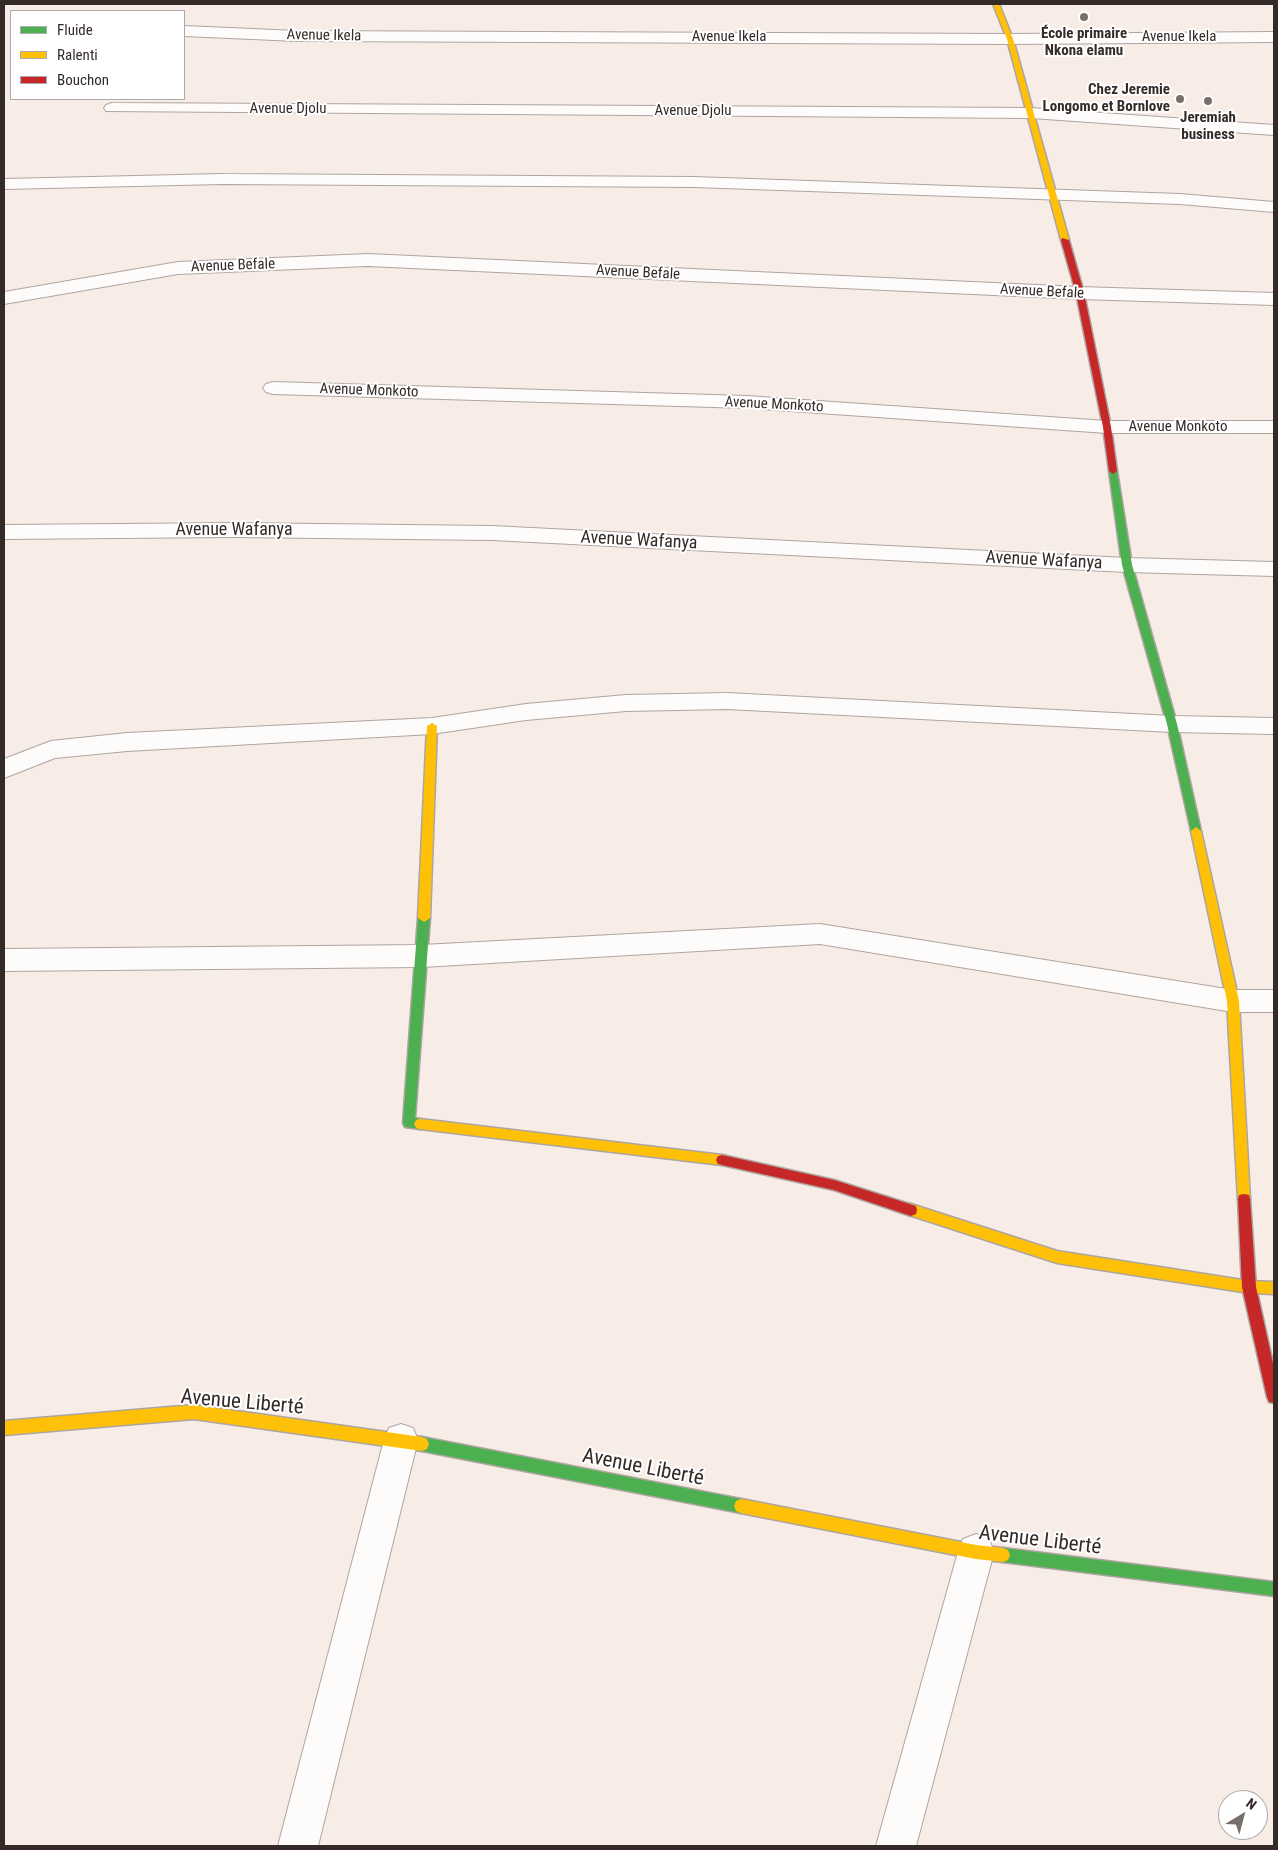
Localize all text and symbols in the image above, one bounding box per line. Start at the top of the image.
legend [10,10,185,100]
marker: École primaire Nkona elamu [1078,11,1090,23]
text: Fluide [57,21,93,39]
place label: École primaire Nkona elamu [1041,25,1127,60]
street label: Avenue Ikela [287,26,361,46]
street label: Avenue Ikela [692,28,766,46]
street label: Avenue Ikela [1142,28,1216,46]
text: Ralenti [57,46,98,64]
text: Bouchon [57,71,109,89]
place label: Chez Jeremie Longomo et Bornlove [1043,81,1170,116]
marker: Chez Jeremie Longomo et Bornlove [1174,93,1186,105]
marker: Jeremiah business [1202,95,1214,107]
street label: Avenue Djolu [250,100,326,118]
street label: Avenue Djolu [655,102,731,120]
place label: Jeremiah business [1180,109,1236,144]
street label: Avenue Befale [191,256,275,276]
street label: Avenue Befale [595,262,681,284]
street label: Avenue Befale [999,281,1085,303]
street label: Avenue Monkoto [319,380,419,402]
street label: Avenue Monkoto [724,393,824,417]
street label: Avenue Monkoto [1129,418,1227,436]
street label: Avenue Wafanya [175,519,293,541]
street label: Avenue Wafanya [580,527,698,555]
street label: Avenue Wafanya [985,547,1103,575]
street label: Avenue Liberté [180,1385,304,1421]
street label: Avenue Liberté [580,1444,706,1492]
street label: Avenue Liberté [977,1521,1103,1561]
north arrow [1218,1790,1268,1840]
text: N [1243,1795,1260,1813]

